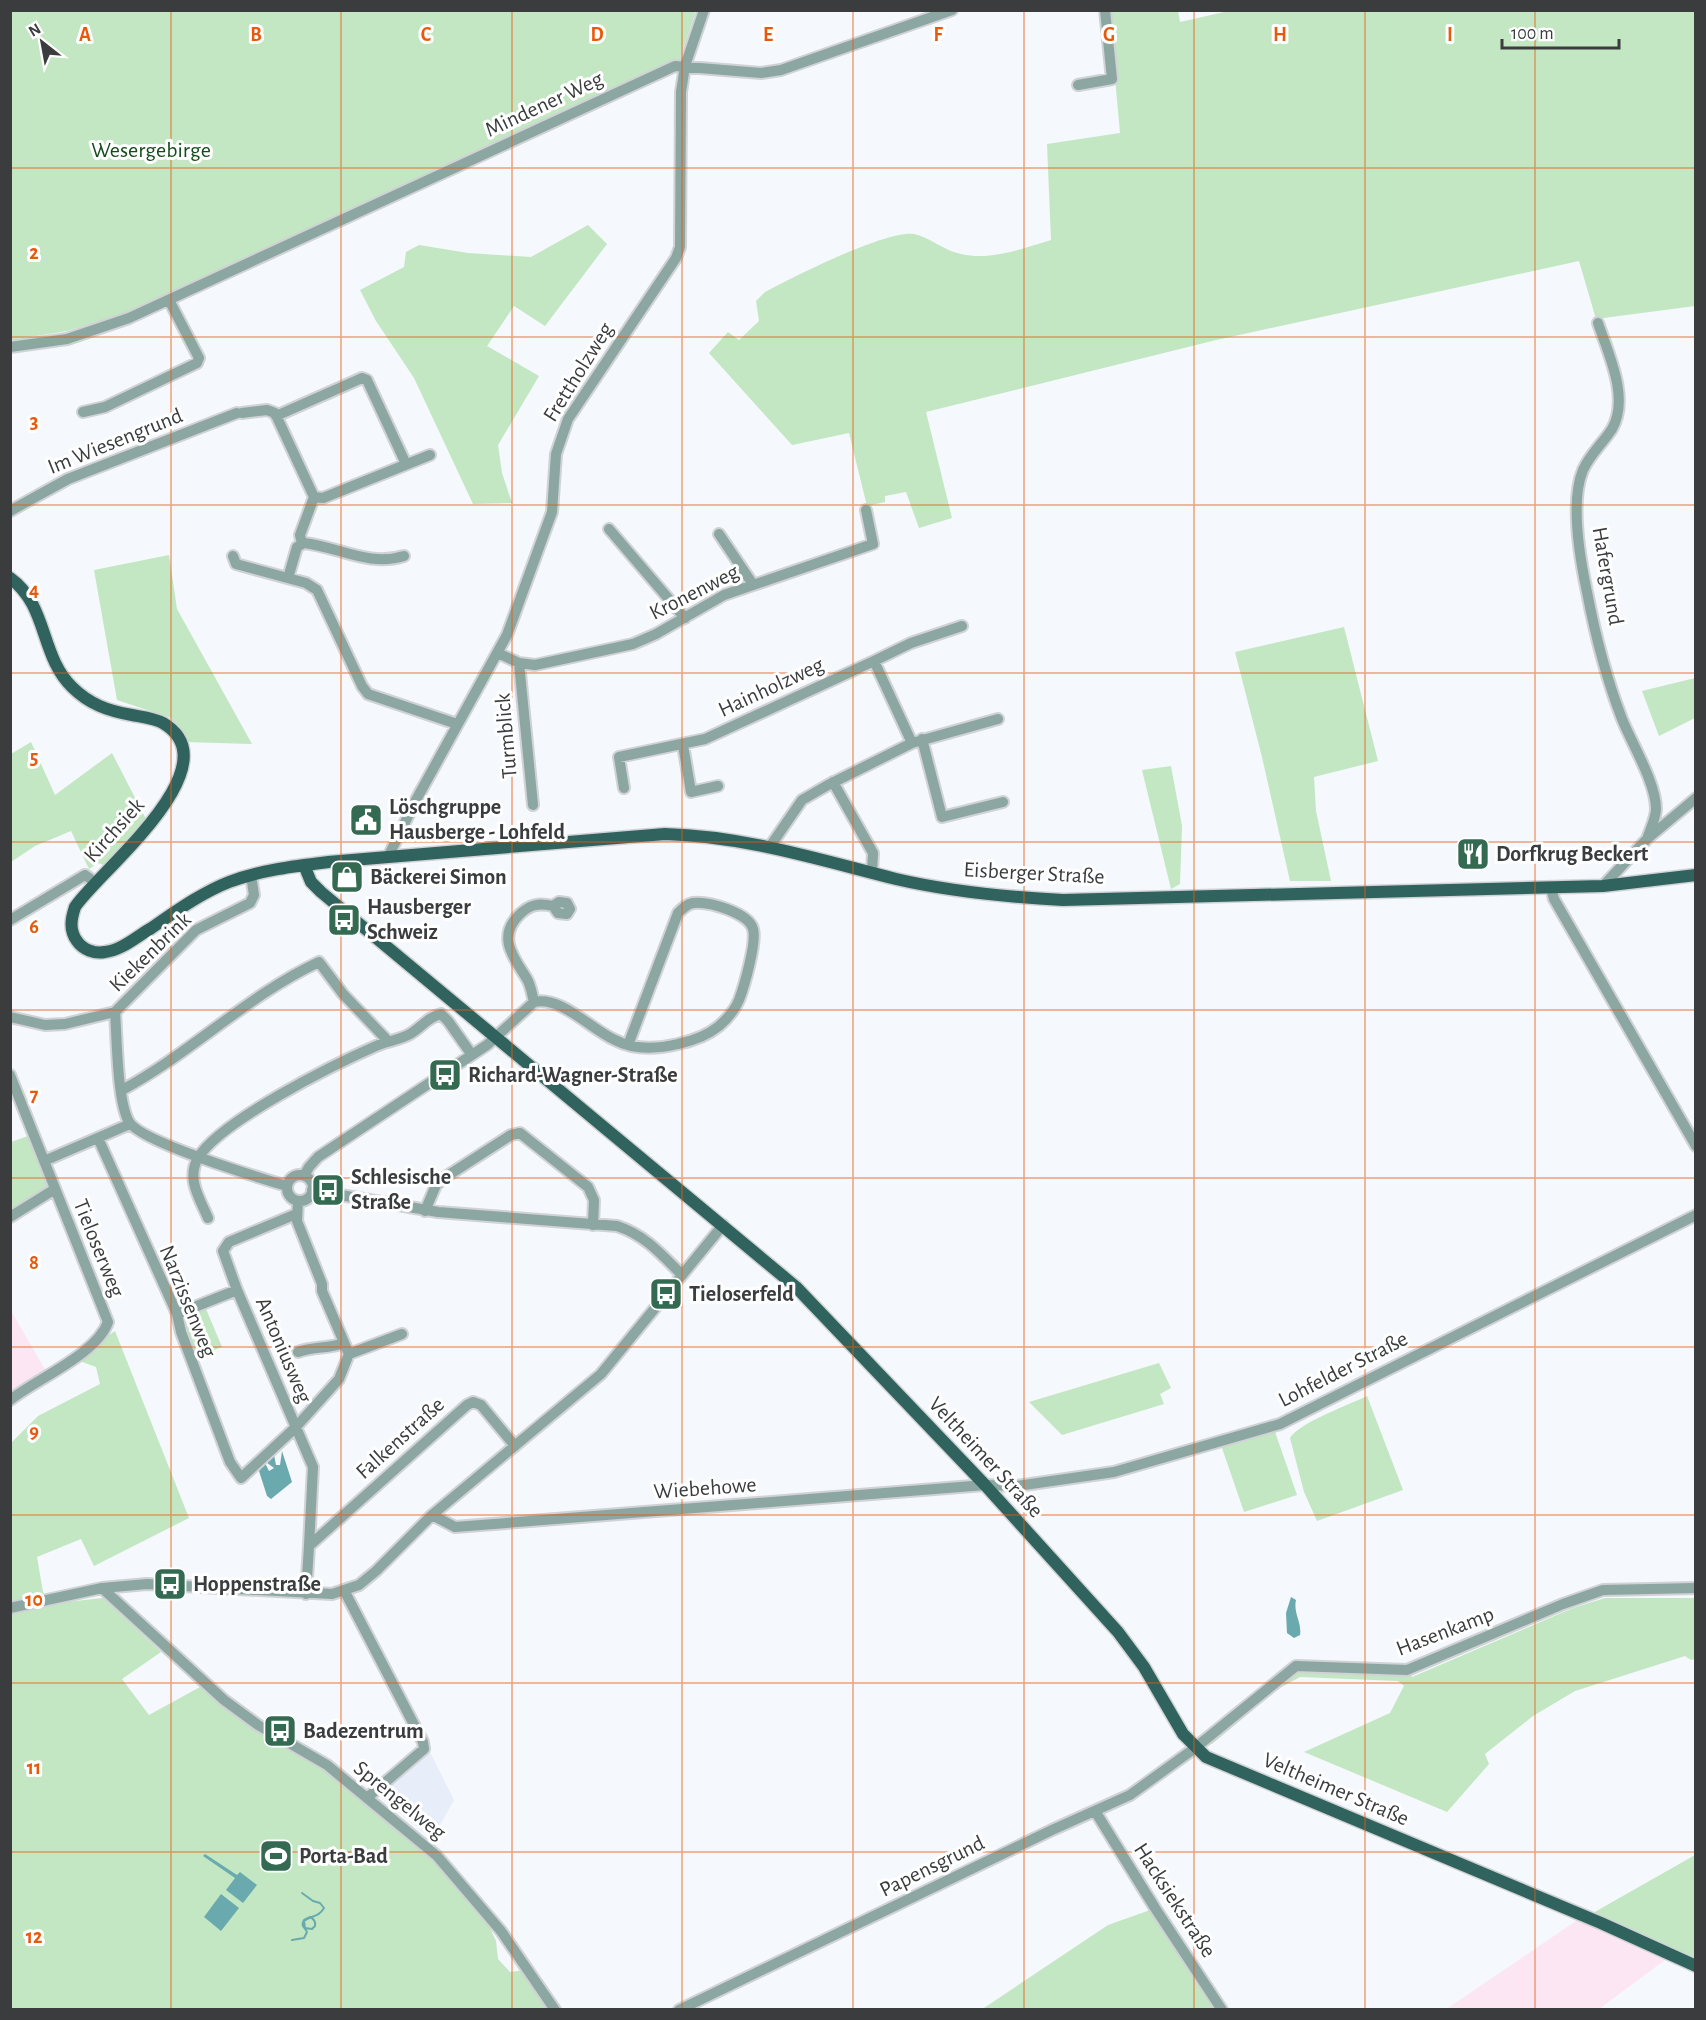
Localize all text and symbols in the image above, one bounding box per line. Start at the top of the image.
north arrow [12,12,72,72]
scale bar [1502,12,1619,50]
text: N [26,20,44,40]
text: A [79,25,91,45]
text: B [250,25,262,45]
text: C [421,25,432,45]
text: D [590,25,604,45]
text: E [763,25,773,45]
text: F [933,25,943,45]
text: G [1103,25,1115,45]
text: H [1273,25,1287,45]
text: I [1447,25,1453,45]
text: 100 m [1511,25,1554,43]
street label: Mindener Weg [482,67,607,141]
park label: Wesergebirge [91,139,211,161]
text: 2 [29,243,39,263]
street label: Frettholzweg [539,318,617,425]
street label: Im Wiesengrund [44,404,186,478]
text: 3 [30,412,38,432]
street label: Hafergrund [1589,525,1627,627]
street label: Kronenweg [646,560,742,624]
text: 4 [29,580,39,600]
street label: Hainholzweg [715,653,827,721]
street label: Turmblick [491,692,521,780]
text: 5 [30,748,38,768]
street label: Kirchsiek [80,794,148,866]
place label: Löschgruppe Hausberge - Lohfeld [389,796,565,843]
public building icon: Löschgruppe Hausberge - Lohfeld [348,802,384,838]
restaurant icon: Dorfkrug Beckert [1455,836,1491,872]
place label: Dorfkrug Beckert [1496,843,1649,865]
street label: Eisberger Straße [963,858,1105,888]
shop icon: Bäckerei Simon [329,859,365,895]
place label: Bäckerei Simon [370,866,507,888]
place label: Hausberger Schweiz [367,896,471,943]
bus stop icon: Hausberger Schweiz [326,902,362,938]
street label: Kiekenbrink [105,908,195,996]
text: 6 [29,917,39,937]
bus stop icon: Richard-Wagner-Straße [427,1057,463,1093]
place label: Richard-Wagner-Straße [468,1064,678,1086]
text: 7 [30,1085,39,1105]
place label: Schlesische Straße [351,1166,451,1213]
bus stop icon: Schlesische Straße [310,1172,346,1208]
street label: Tieloserweg [69,1196,129,1300]
street label: Narzissenweg [156,1242,221,1360]
text: 8 [29,1253,39,1273]
bus stop icon: Tieloserfeld [648,1276,684,1312]
place label: Tieloserfeld [689,1283,794,1305]
street label: Antoniusweg [252,1294,316,1406]
street label: Lohfelder Straße [1275,1327,1411,1411]
street label: Veltheimer Straße [925,1392,1047,1522]
street label: Falkenstraße [352,1393,448,1483]
text: 9 [29,1422,39,1442]
street label: Wiebehowe [653,1473,757,1503]
bus stop icon: Hoppenstraße [152,1566,188,1602]
place label: Hoppenstraße [193,1573,321,1595]
text: 10 [25,1590,43,1610]
street label: Hasenkamp [1393,1602,1497,1660]
bus stop icon: Badezentrum [262,1713,298,1749]
place label: Badezentrum [303,1720,424,1742]
street label: Veltheimer Straße [1260,1748,1412,1830]
street label: Sprengelweg [350,1756,450,1844]
text: 11 [27,1758,41,1778]
street label: Papensgrund [876,1831,988,1901]
sports icon: Porta-Bad [258,1838,294,1874]
street label: Hacksiekstraße [1130,1839,1220,1961]
place label: Porta-Bad [299,1845,388,1867]
text: 12 [26,1927,42,1947]

